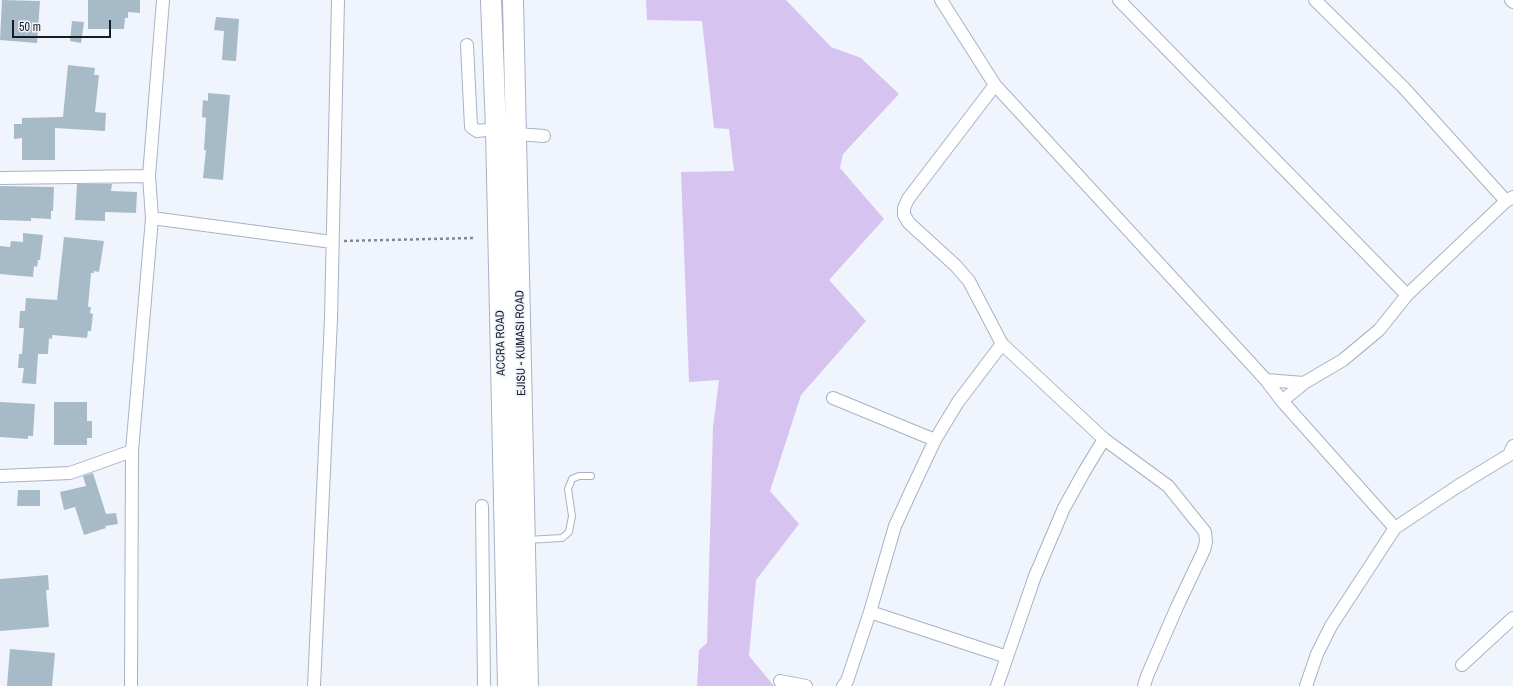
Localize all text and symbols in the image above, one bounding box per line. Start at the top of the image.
scale bar [14,12,113,38]
text: 50 m [19,19,41,35]
street label: EJISU - KUMASI ROAD [513,290,529,396]
street label: ACCRA ROAD [493,310,509,376]

